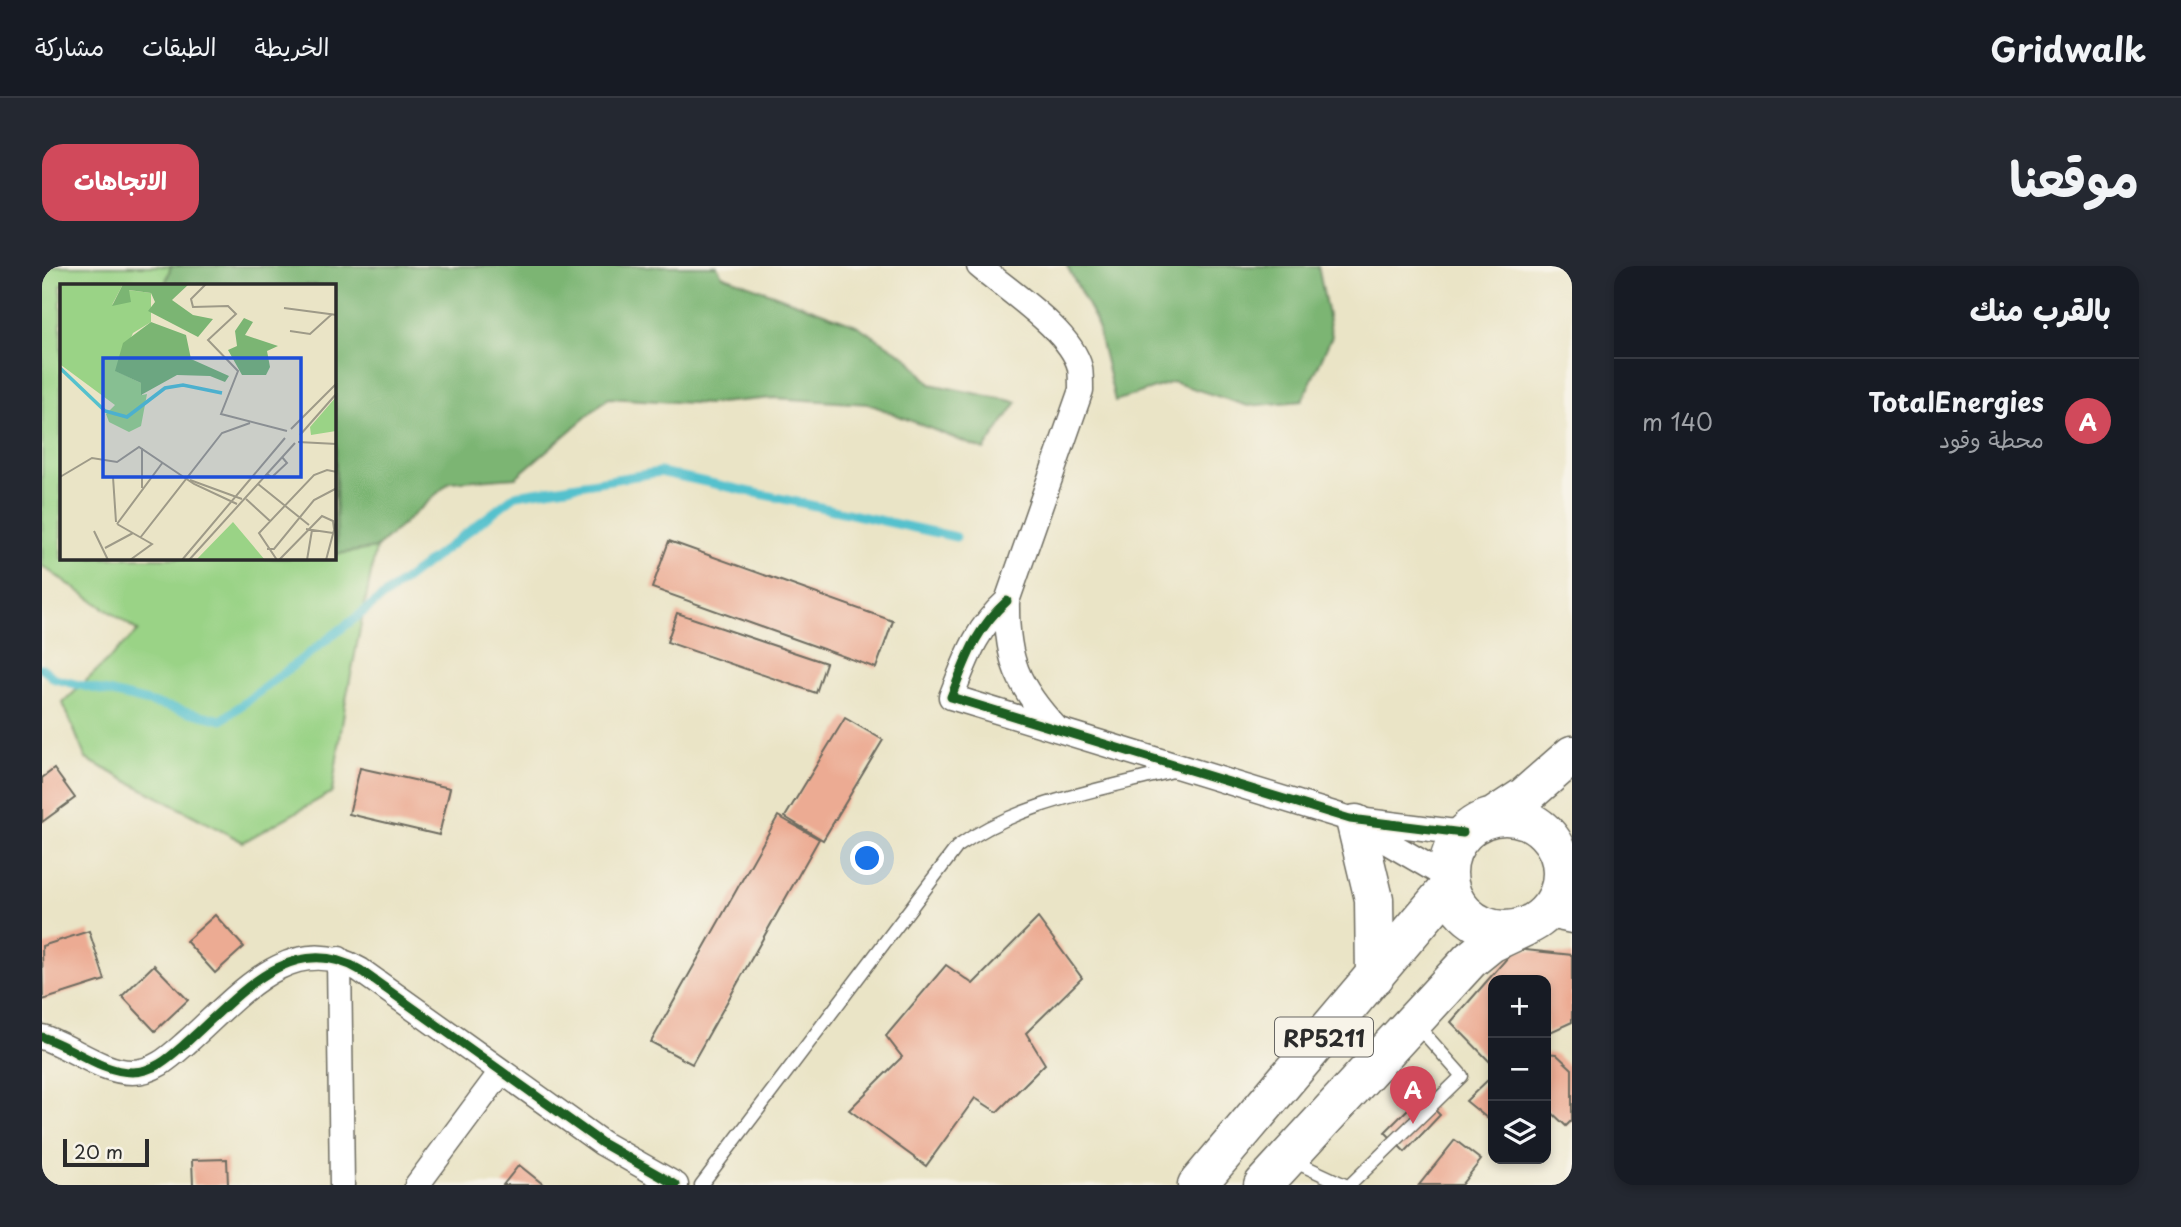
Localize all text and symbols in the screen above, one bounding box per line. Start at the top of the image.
text: Gridwalk [1990,23,2146,73]
text: مشاركة [35,28,104,64]
text: الطبقات [142,28,217,64]
text: الخريطة [255,28,329,64]
text: موقعنا [2009,140,2139,214]
button: الاتجاهات [42,144,199,221]
inset map [60,284,336,560]
text: بالقرب منك [1970,286,2111,331]
text: TotalEnergies [1868,382,2044,421]
text: 140 m [1642,404,1713,439]
text: A [2079,404,2097,439]
text: محطة وقود [1939,421,2044,456]
your location [850,841,884,875]
map controls [1488,975,1551,1164]
button: + [1488,975,1551,1038]
road number: RP5211 [1275,1017,1373,1056]
button: − [1488,1038,1551,1101]
pin: A [1390,1066,1436,1124]
button: layers [1488,1101,1551,1164]
scale bar [63,1136,149,1168]
text: 20 m [74,1137,123,1165]

